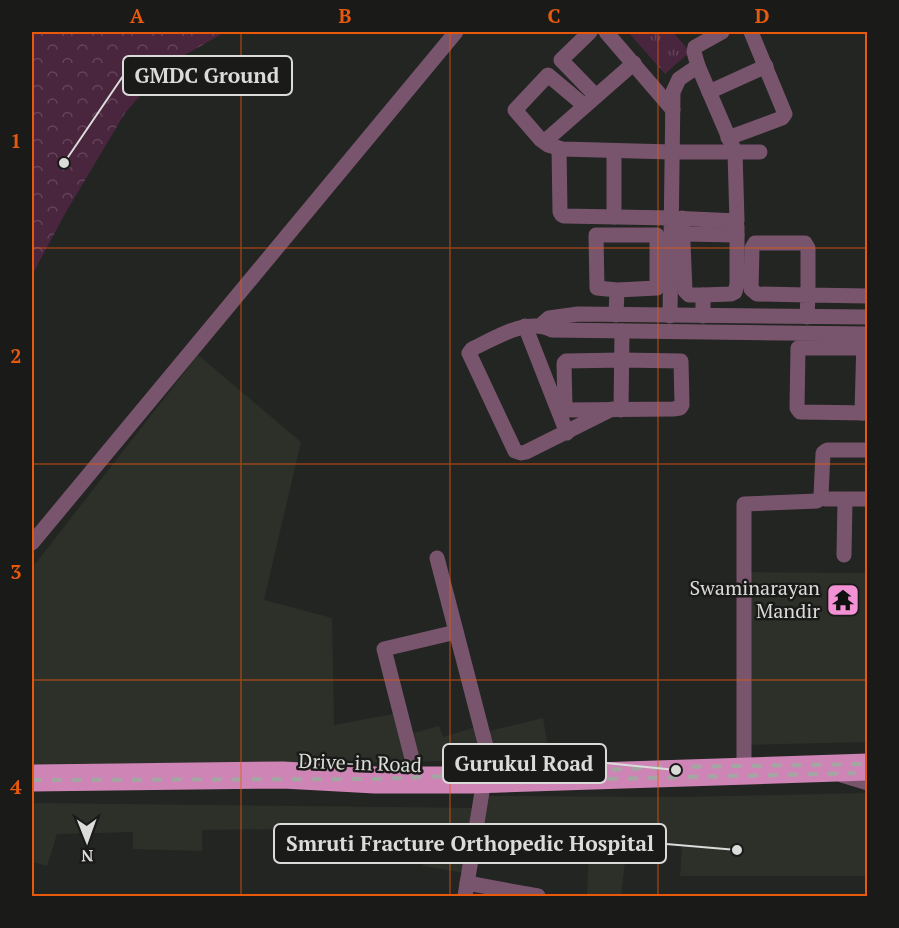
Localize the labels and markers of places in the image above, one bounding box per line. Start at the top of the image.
callout: GMDC Ground [123,56,292,95]
place label: Swaminarayan Mandir [690,574,820,624]
temple icon: Swaminarayan Mandir [825,582,861,618]
callout: Gurukul Road [443,744,606,783]
callout: Smruti Fracture Orthopedic Hospital [274,824,666,863]

